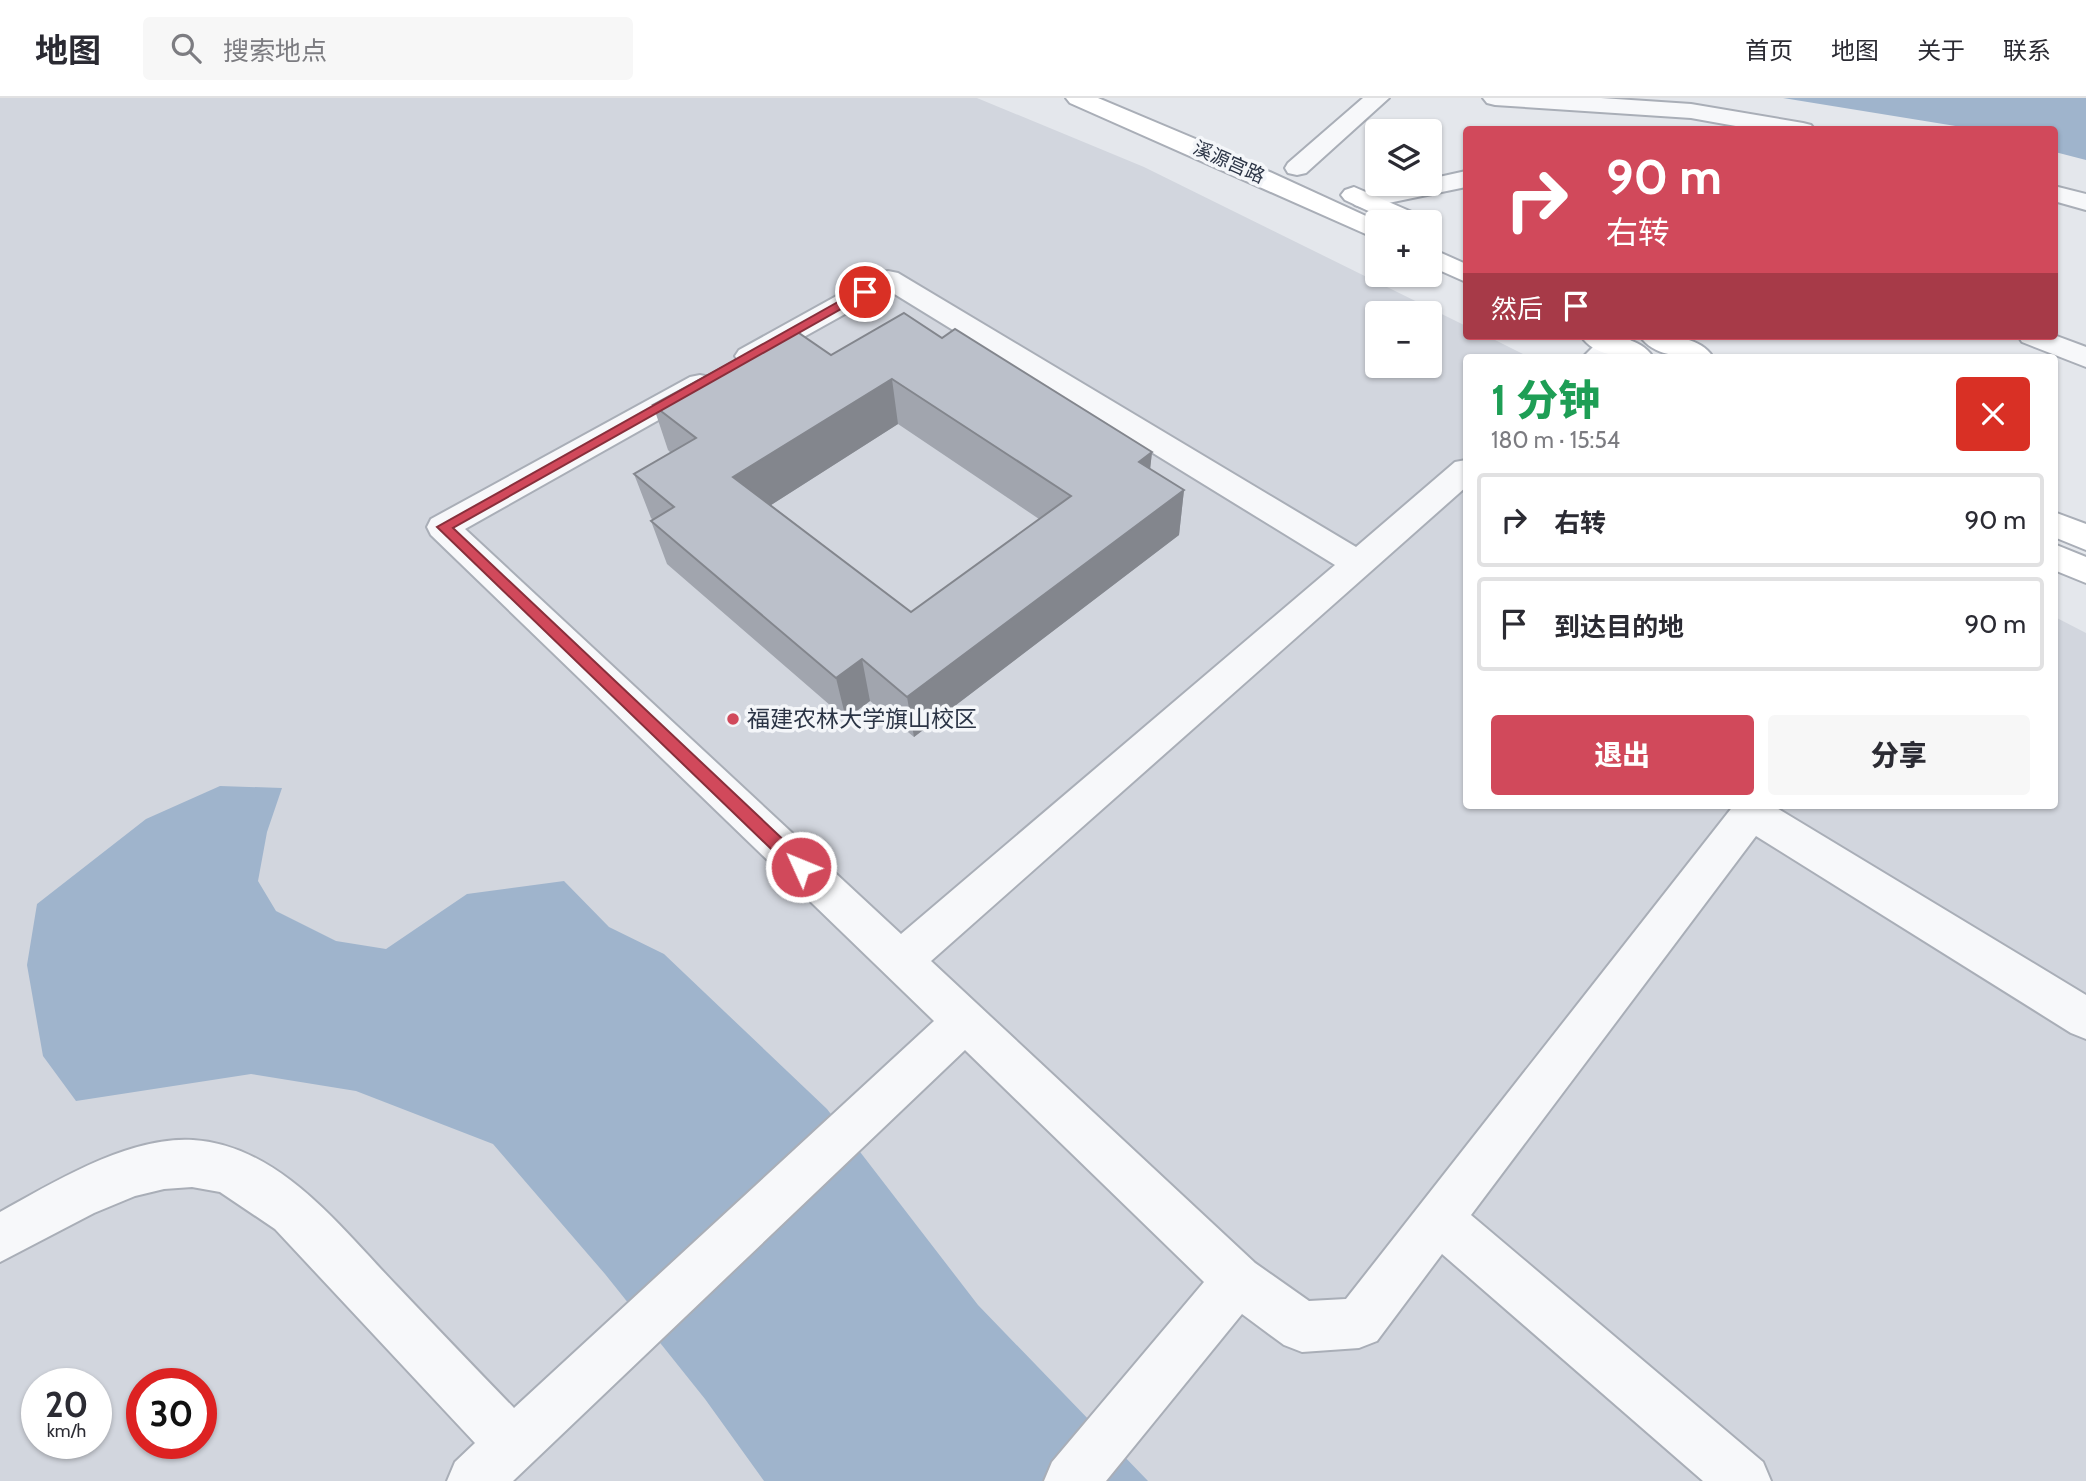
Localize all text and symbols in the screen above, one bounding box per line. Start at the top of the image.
search box [143,17,633,80]
icon: search [167,29,205,67]
text: 地图 [35,30,101,70]
text: 搜索地点 [223,35,327,67]
text: 首页 [1745,36,1793,65]
text: 地图 [1831,36,1879,65]
text: 关于 [1917,36,1965,65]
text: 联系 [2003,36,2051,65]
map controls [1365,119,1442,378]
button: layers [1365,119,1442,196]
street label: 溪源宫路 [1190,136,1268,188]
text: 90 m [1606,147,1722,206]
icon: right [1491,154,1582,245]
button: + [1365,210,1442,287]
text: 右转 [1606,213,1670,252]
pin [835,262,895,322]
icon: arrive [846,273,884,311]
icon: arrive [1557,287,1595,325]
text: 然后 [1491,293,1543,325]
button: − [1365,301,1442,378]
text: 1 分钟 [1491,374,1600,426]
button: close [1956,377,2030,451]
text: 180 m · 15:54 [1491,426,1620,454]
icon: right [1495,501,1533,539]
text: 90 m [1964,504,2026,536]
text: 右转 [1554,507,1606,539]
icon: arrive [1495,605,1533,643]
text: 90 m [1964,608,2026,640]
text: 到达目的地 [1554,611,1684,643]
place label: 福建农林大学旗山校区 [747,705,977,733]
marker: 福建农林大学旗山校区 [725,711,741,727]
button: 退出 [1491,715,1754,795]
button: 分享 [1768,715,2030,795]
position arrow [764,830,838,904]
speed limit sign: 30 [126,1368,217,1459]
text: 20 [45,1383,88,1426]
text: km/h [47,1420,86,1442]

